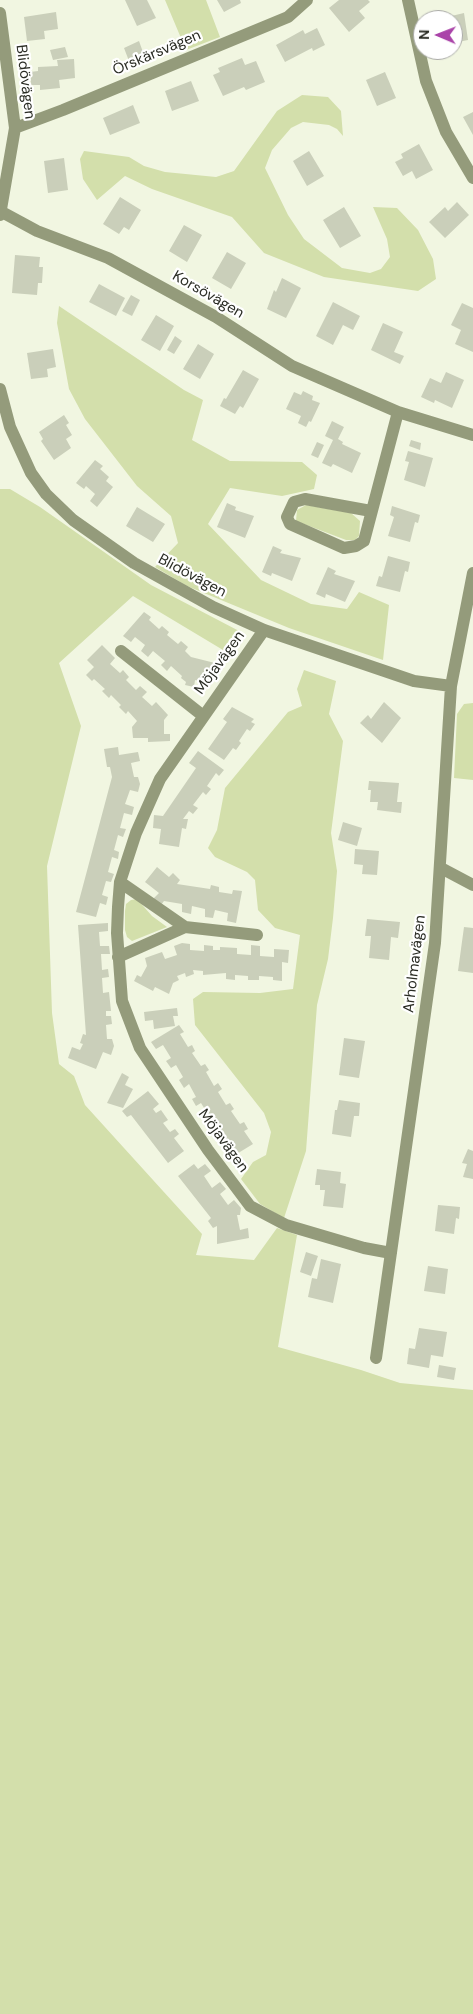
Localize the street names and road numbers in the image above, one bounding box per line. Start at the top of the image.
street label: Örskärsvägen [110,26,204,80]
street label: Blidövägen [12,44,38,120]
street label: Korsövägen [169,267,247,323]
street label: Blidövägen [155,550,229,602]
street label: Möjavägen [191,628,249,698]
street label: Arholmavägen [400,914,430,1014]
street label: Möjavägen [194,1106,252,1176]

